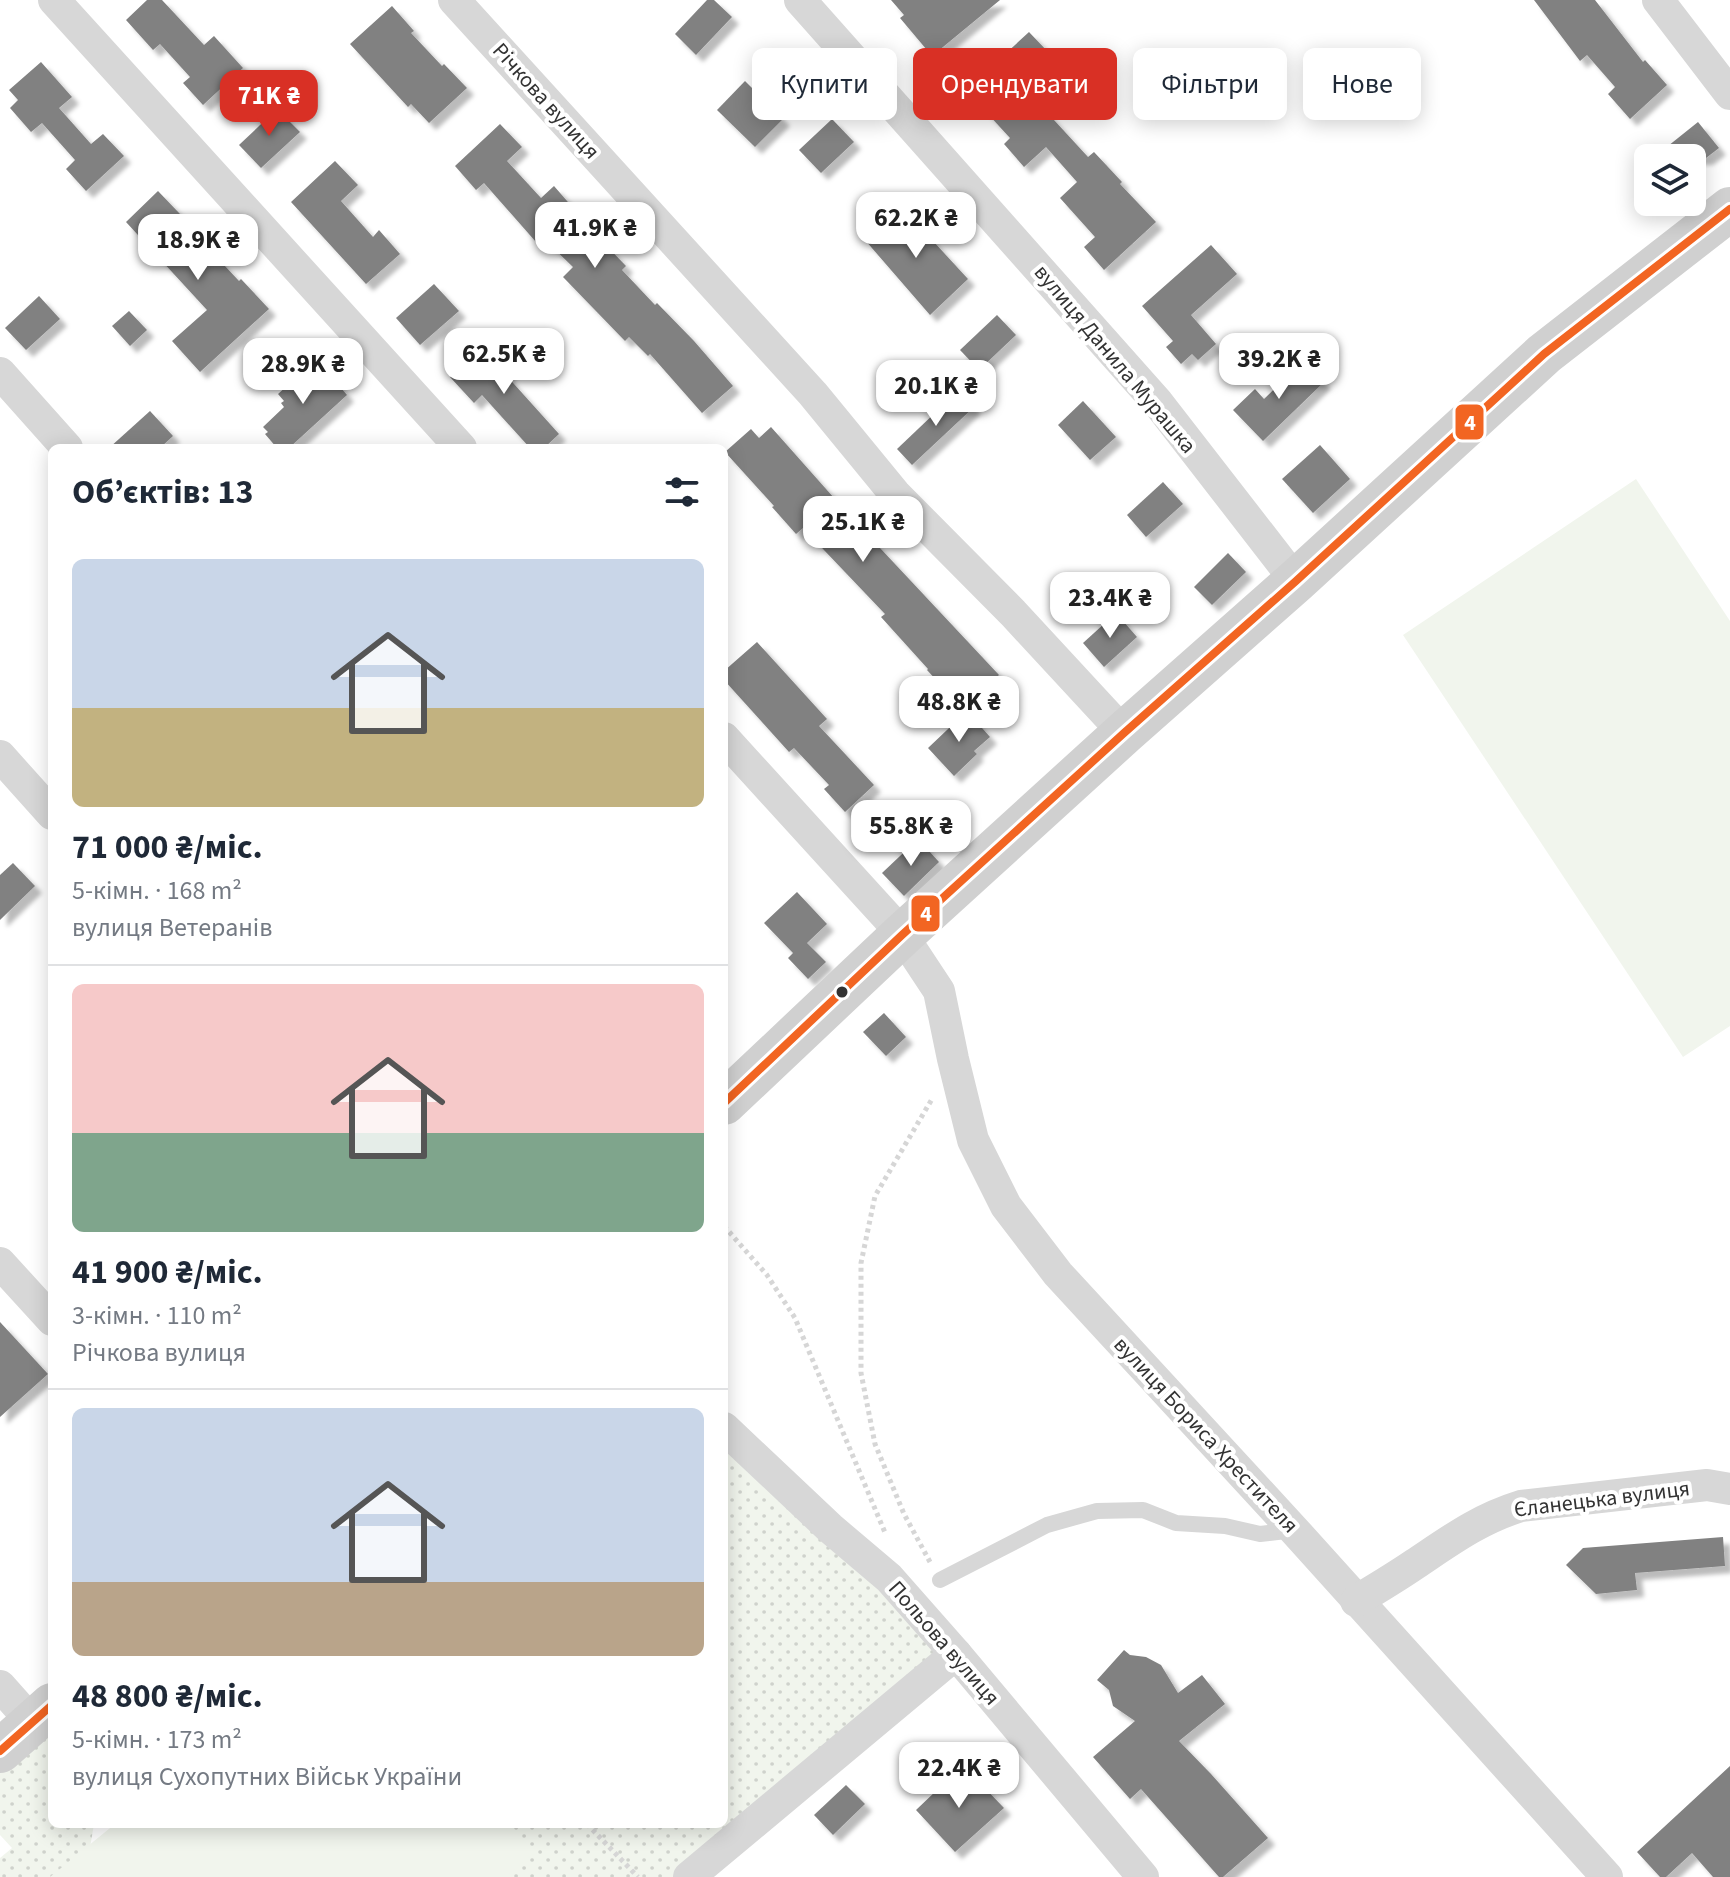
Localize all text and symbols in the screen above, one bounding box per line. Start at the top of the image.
street label: Річкова вулиця [485,36,607,166]
chip: Купити [752,48,897,120]
chip: Орендувати [913,48,1117,120]
chip: Фільтри [1133,48,1287,120]
chip: Нове [1303,48,1421,120]
pin: 71K ₴ [213,70,325,138]
text: 71K ₴ [238,77,300,114]
map controls [1634,144,1706,216]
button: layers [1634,144,1706,216]
pin: 62.2K ₴ [842,192,990,260]
text: 62.2K ₴ [874,199,958,236]
pin: 41.9K ₴ [521,202,669,270]
text: 41.9K ₴ [553,209,637,246]
pin: 18.9K ₴ [124,214,272,282]
text: 18.9K ₴ [156,221,240,258]
street label: вулиця Данила Мурашка [1026,258,1204,460]
pin: 62.5K ₴ [430,328,578,396]
pin: 39.2K ₴ [1205,333,1353,401]
text: 62.5K ₴ [462,335,546,372]
pin: 28.9K ₴ [229,338,377,406]
text: 39.2K ₴ [1237,340,1321,377]
text: 28.9K ₴ [261,345,345,382]
pin: 20.1K ₴ [862,360,1010,428]
text: 20.1K ₴ [894,367,978,404]
line badge: 4 [1454,403,1485,441]
text: 4 [1464,407,1476,439]
text: Об’єктів: 13 [72,468,253,517]
icon: filters [660,470,704,514]
pin: 25.1K ₴ [789,496,937,564]
text: 25.1K ₴ [821,503,905,540]
pin: 23.4K ₴ [1036,572,1184,640]
text: 23.4K ₴ [1068,579,1152,616]
icon: home [316,611,460,755]
pin: 48.8K ₴ [885,676,1033,744]
text: 48.8K ₴ [917,683,1001,720]
pin: 55.8K ₴ [837,800,985,868]
text: 55.8K ₴ [869,807,953,844]
text: 71 000 ₴/міс. [72,823,263,872]
text: 5-кімн. · 168 m² [72,872,242,909]
line badge: 4 [910,894,941,933]
text: 4 [920,898,932,930]
text: вулиця Ветеранів [72,909,272,946]
unlabelled marker [834,984,850,1000]
icon: home [316,1036,460,1180]
text: 41 900 ₴/міс. [72,1248,263,1297]
text: 3-кімн. · 110 m² [72,1297,242,1334]
street label: вулиця Бориса Хрестителя [1106,1330,1306,1540]
text: Річкова вулиця [72,1334,246,1371]
icon: home [316,1460,460,1604]
street label: Єланецька вулиця [1512,1472,1692,1526]
street label: Польова вулиця [881,1574,1007,1712]
text: 48 800 ₴/міс. [72,1672,263,1721]
text: 5-кімн. · 173 m² [72,1721,242,1758]
pin: 22.4K ₴ [885,1742,1033,1810]
text: 22.4K ₴ [917,1749,1001,1786]
text: вулиця Сухопутних Військ України [72,1758,462,1795]

